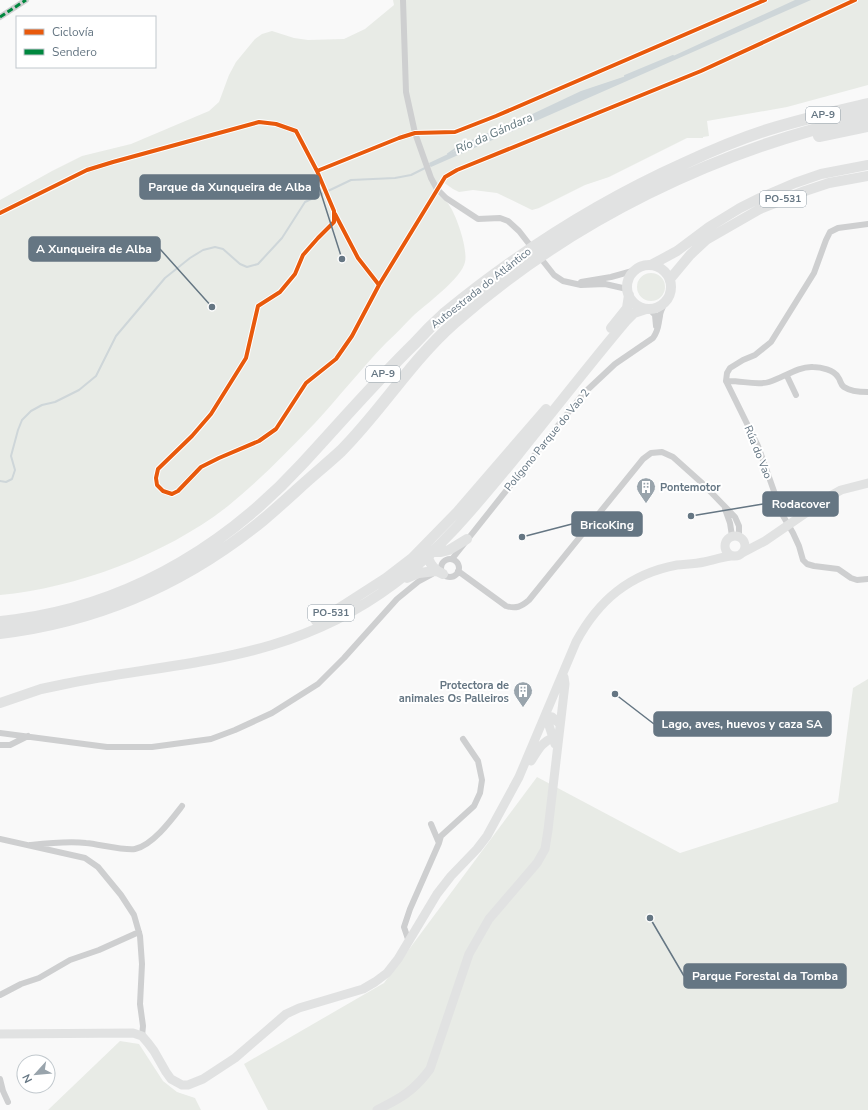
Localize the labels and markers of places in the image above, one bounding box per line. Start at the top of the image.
callout: Parque da Xunqueira de Alba [140,175,319,199]
callout: A Xunqueira de Alba [29,237,160,261]
building icon: Pontemotor [635,476,657,504]
place label: Pontemotor [660,480,721,495]
callout: Rodacover [763,492,838,516]
callout: BricoKing [572,512,642,536]
place label: Protectora de animales Os Palleiros [399,678,509,706]
building icon: Protectora de animales Os Palleiros [512,680,534,708]
callout: Lago, aves, huevos y caza SA [654,712,831,736]
callout: Parque Forestal da Tomba [684,964,846,988]

